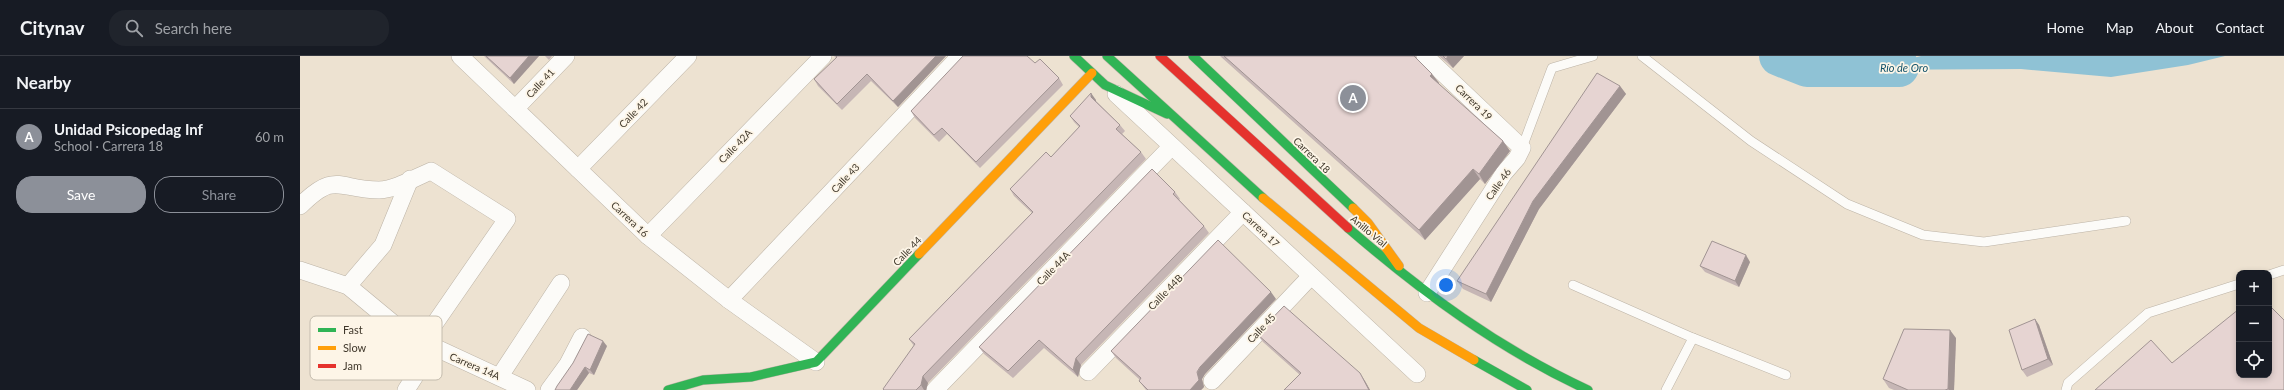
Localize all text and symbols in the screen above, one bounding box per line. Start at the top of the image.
search box [109,10,389,46]
text: Citynav [20,16,85,39]
icon: search [123,17,145,39]
text: Search here [155,19,232,37]
text: Home [2046,19,2084,36]
text: Map [2106,19,2133,36]
text: About [2155,19,2193,36]
text: Contact [2215,19,2264,36]
water label: Río de Oro [1880,61,1928,74]
street label: Calle 41 [523,66,557,100]
text: Nearby [16,72,71,93]
street label: Carrera 19 [1453,81,1495,123]
pin: A [1340,83,1366,113]
street label: Calle 42 [616,96,650,130]
text: Unidad Psicopedag Inf [54,120,203,138]
street label: Calle 42A [716,126,754,165]
text: A [24,129,34,145]
text: 60 m [255,129,284,145]
street label: Carrera 18 [1291,134,1333,176]
text: School · Carrera 18 [54,138,163,154]
street label: Calle 43 [828,161,862,195]
street label: Calle 46 [1483,166,1513,202]
button: Save [16,176,146,213]
button: Share [154,176,284,213]
street label: Carrera 16 [609,199,651,239]
street label: Carrera 17 [1240,209,1282,249]
street label: Anillo Víal [1348,212,1390,250]
street label: Calle 44 [890,234,924,268]
street label: Calle 44A [1034,248,1072,287]
map controls [2236,270,2272,378]
button: + [2236,270,2272,306]
street label: Callle 44B [1145,272,1185,312]
your location [1436,275,1456,295]
button: − [2236,306,2272,342]
street label: Calle 45 [1244,311,1278,345]
legend [310,316,442,380]
text: Fast [343,323,363,336]
text: Slow [343,341,367,354]
button: locate [2236,342,2272,378]
street label: Carrera 14A [448,350,502,382]
text: Jam [343,359,362,372]

